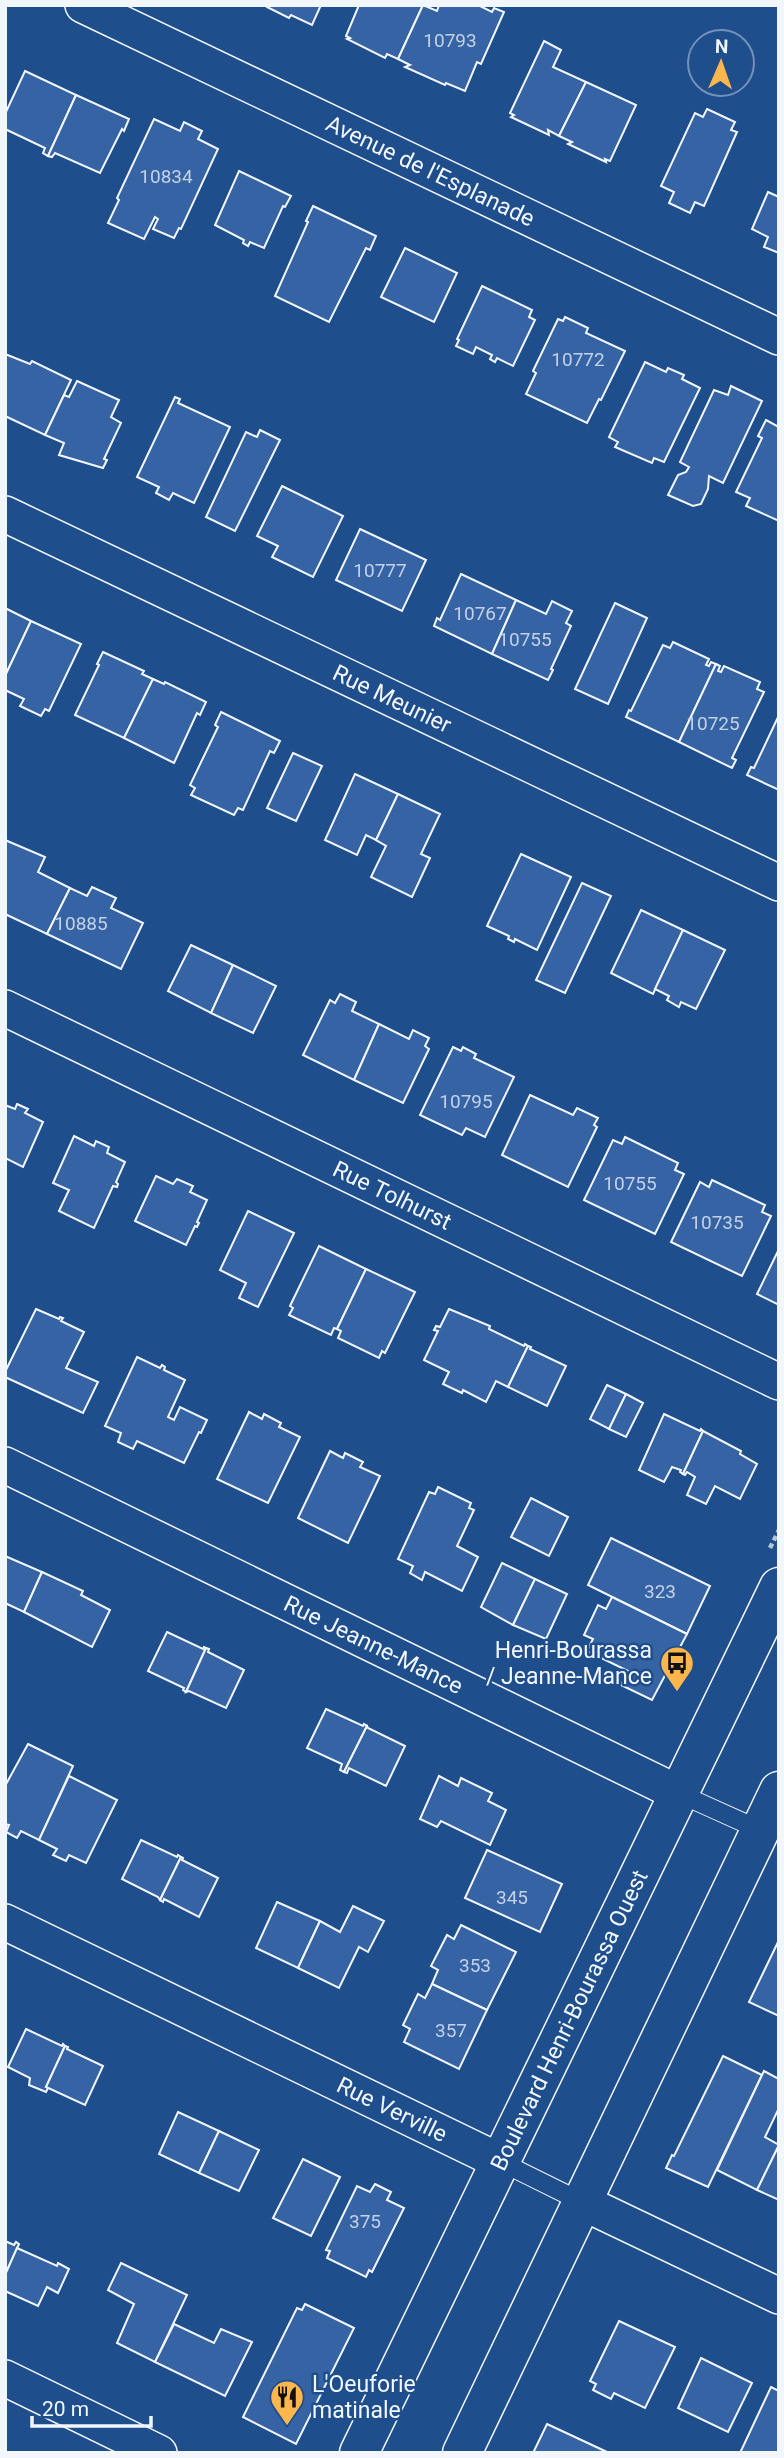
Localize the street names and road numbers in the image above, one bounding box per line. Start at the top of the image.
street label: Avenue de l'Esplanade [322,110,539,232]
street label: Rue Meunier [328,659,456,739]
street label: Rue Tolhurst [328,1155,456,1236]
street label: Rue Jeanne-Mance [279,1590,467,1700]
street label: Boulevard Henri-Bourassa Ouest [485,1866,654,2175]
street label: Rue Verville [332,2072,451,2148]

